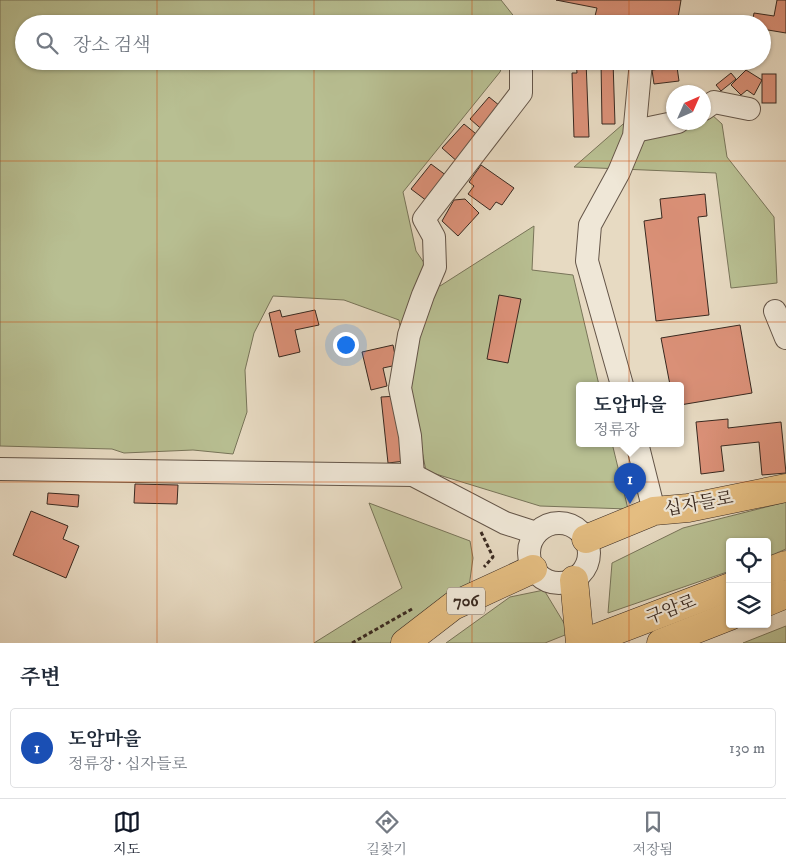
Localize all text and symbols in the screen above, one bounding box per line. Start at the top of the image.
search box [15,15,771,70]
icon: search [33,29,61,57]
text: 장소 검색 [73,34,151,57]
north arrow [666,85,711,130]
your location [333,332,359,358]
popup [576,382,684,447]
text: 도암마을 [593,394,667,417]
text: 정류장 [593,420,640,440]
pin: 1 [614,463,646,504]
street label: 십자들로 [663,487,735,521]
map controls [726,538,771,628]
button: locate [726,538,771,583]
button: layers [726,583,771,628]
road number: 706 [447,588,485,614]
street label: 구암로 [643,590,699,630]
text: 주변 [20,665,61,691]
text: 도암마을 [68,728,141,751]
text: 1 [34,738,40,758]
text: 130 m [729,738,765,758]
text: 정류장 · 십자들로 [68,754,187,774]
tab: 지도 [113,808,141,859]
tab: 길찾기 [366,808,407,859]
tab: 저장됨 [633,808,673,859]

